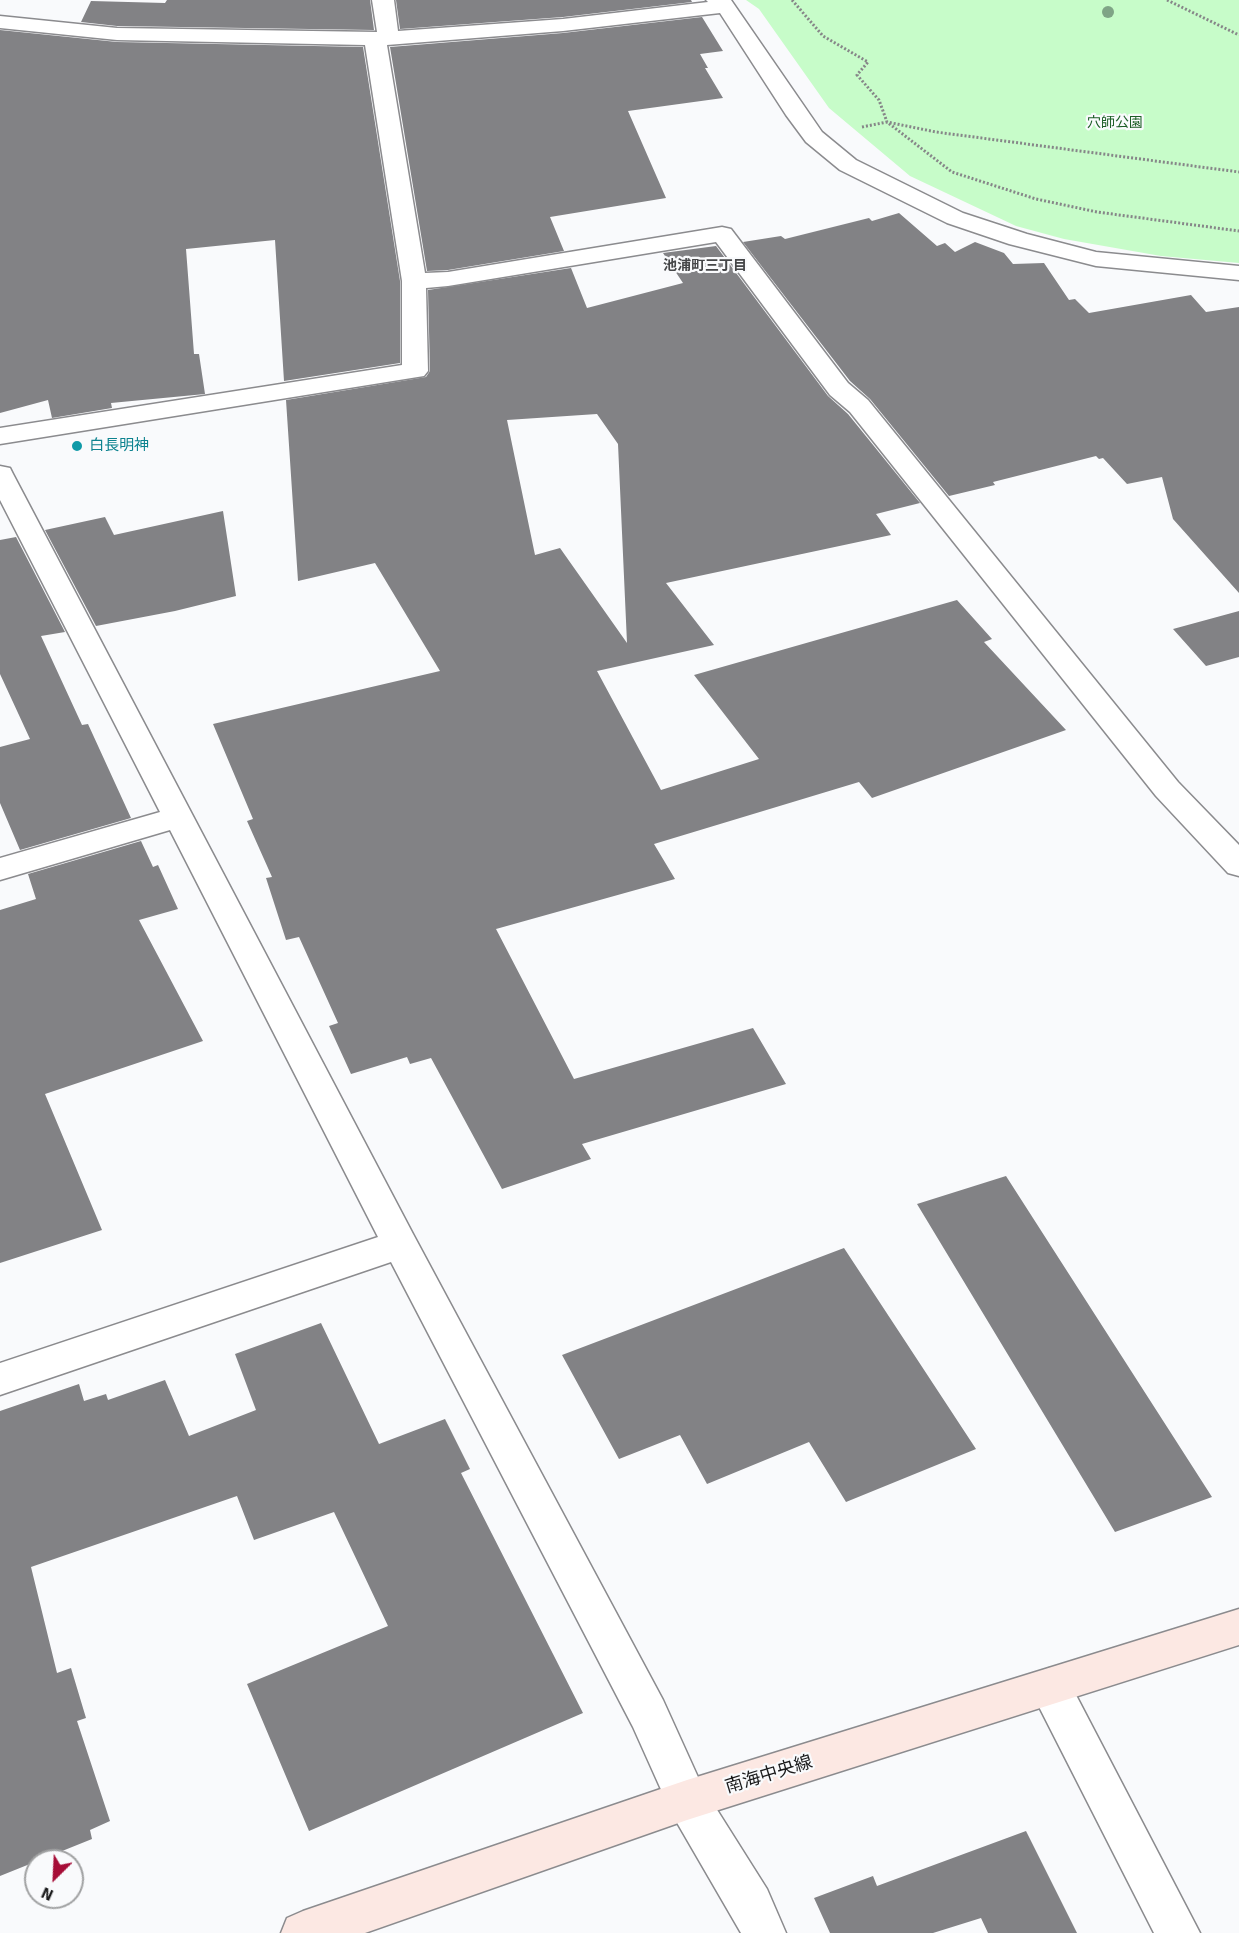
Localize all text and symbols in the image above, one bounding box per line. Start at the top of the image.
park label: 穴師公園 [1087,115,1143,131]
district label: 池浦町三丁目 [663,258,747,274]
place label: 白長明神 [89,437,149,455]
marker: 白長明神 [70,439,84,453]
street label: 南海中央線 [723,1752,815,1798]
north arrow [24,1849,84,1909]
text: N [38,1882,57,1905]

